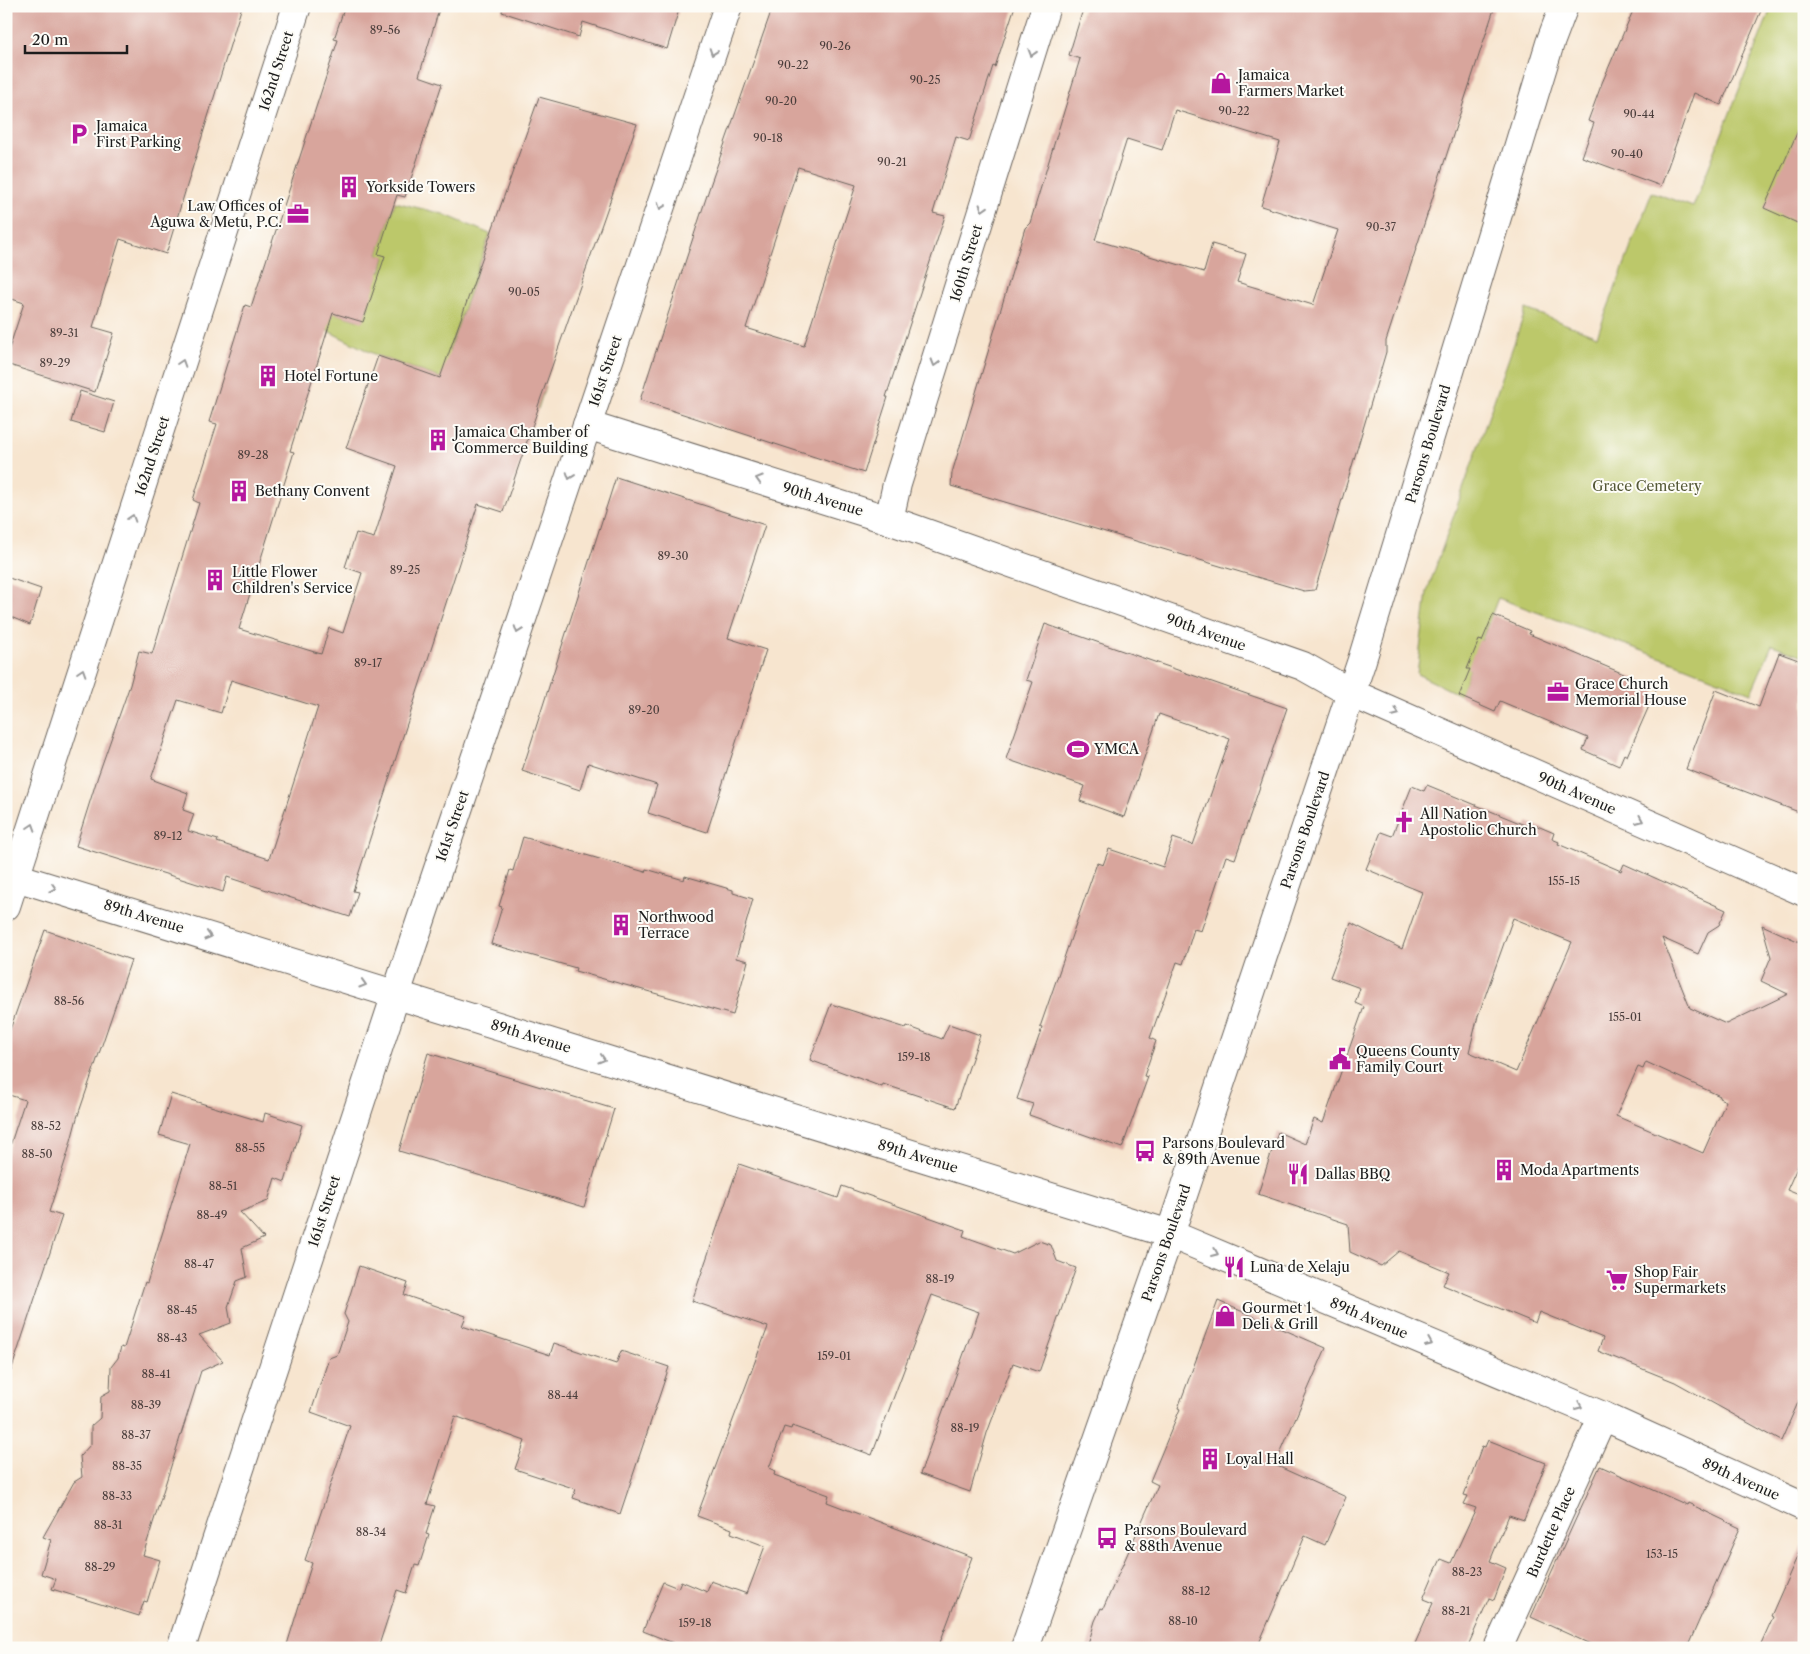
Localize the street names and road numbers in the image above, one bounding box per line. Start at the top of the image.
street label: 162nd Street [255,29,297,113]
street label: 160th Street [946,222,986,304]
street label: 161st Street [584,333,626,409]
street label: Parsons Boulevard [1401,382,1455,506]
street label: 162nd Street [131,414,173,498]
street label: 90th Avenue [780,478,866,520]
street label: 90th Avenue [1164,609,1249,655]
street label: Parsons Boulevard [1276,768,1334,891]
street label: 90th Avenue [1535,768,1619,818]
street label: 161st Street [431,788,473,864]
street label: 89th Avenue [102,895,187,937]
street label: 89th Avenue [489,1015,574,1057]
street label: 89th Avenue [876,1135,961,1177]
street label: 161st Street [304,1173,344,1249]
street label: Parsons Boulevard [1137,1181,1195,1304]
street label: 89th Avenue [1327,1293,1411,1343]
street label: 89th Avenue [1699,1454,1783,1504]
street label: Burdette Place [1523,1483,1579,1580]

